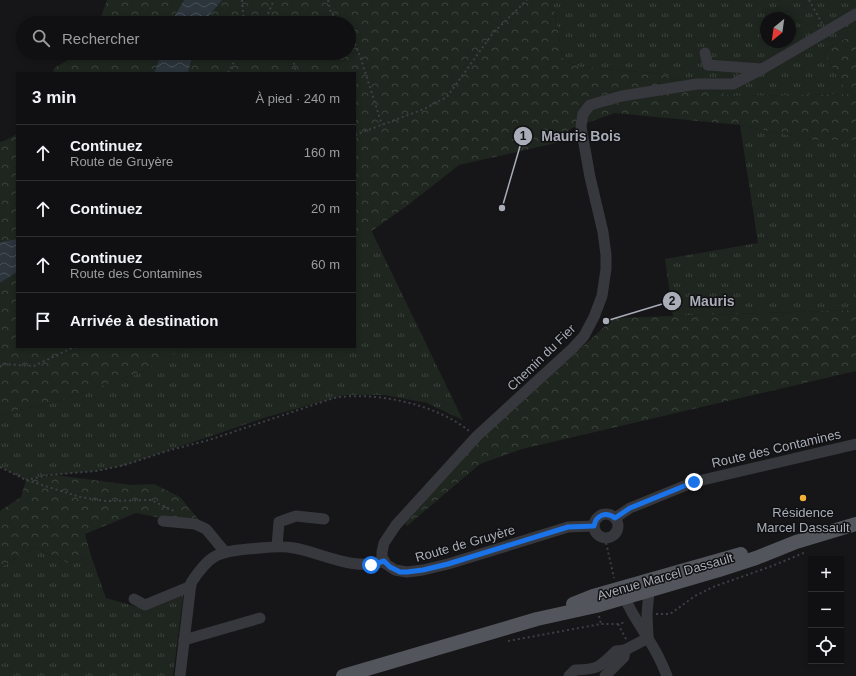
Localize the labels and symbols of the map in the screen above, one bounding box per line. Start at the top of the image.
north arrow [760,12,796,48]
callout: Mauris Bois [513,123,628,149]
text: Mauris Bois [541,128,621,144]
text: 1 [520,129,527,143]
callout: Mauris [662,288,743,314]
text: Mauris [689,293,735,309]
text: 2 [669,294,676,308]
street label: Chemin du Fier [504,321,579,394]
street label: Route des Contamines [710,426,843,471]
route end [685,473,703,491]
marker: Résidence Marcel Dassault [798,493,808,503]
place label: Résidence Marcel Dassault [756,505,850,535]
street label: Route de Gruyère [413,522,517,565]
street label: Avenue Marcel Dassault [595,550,735,603]
route start [362,556,380,574]

